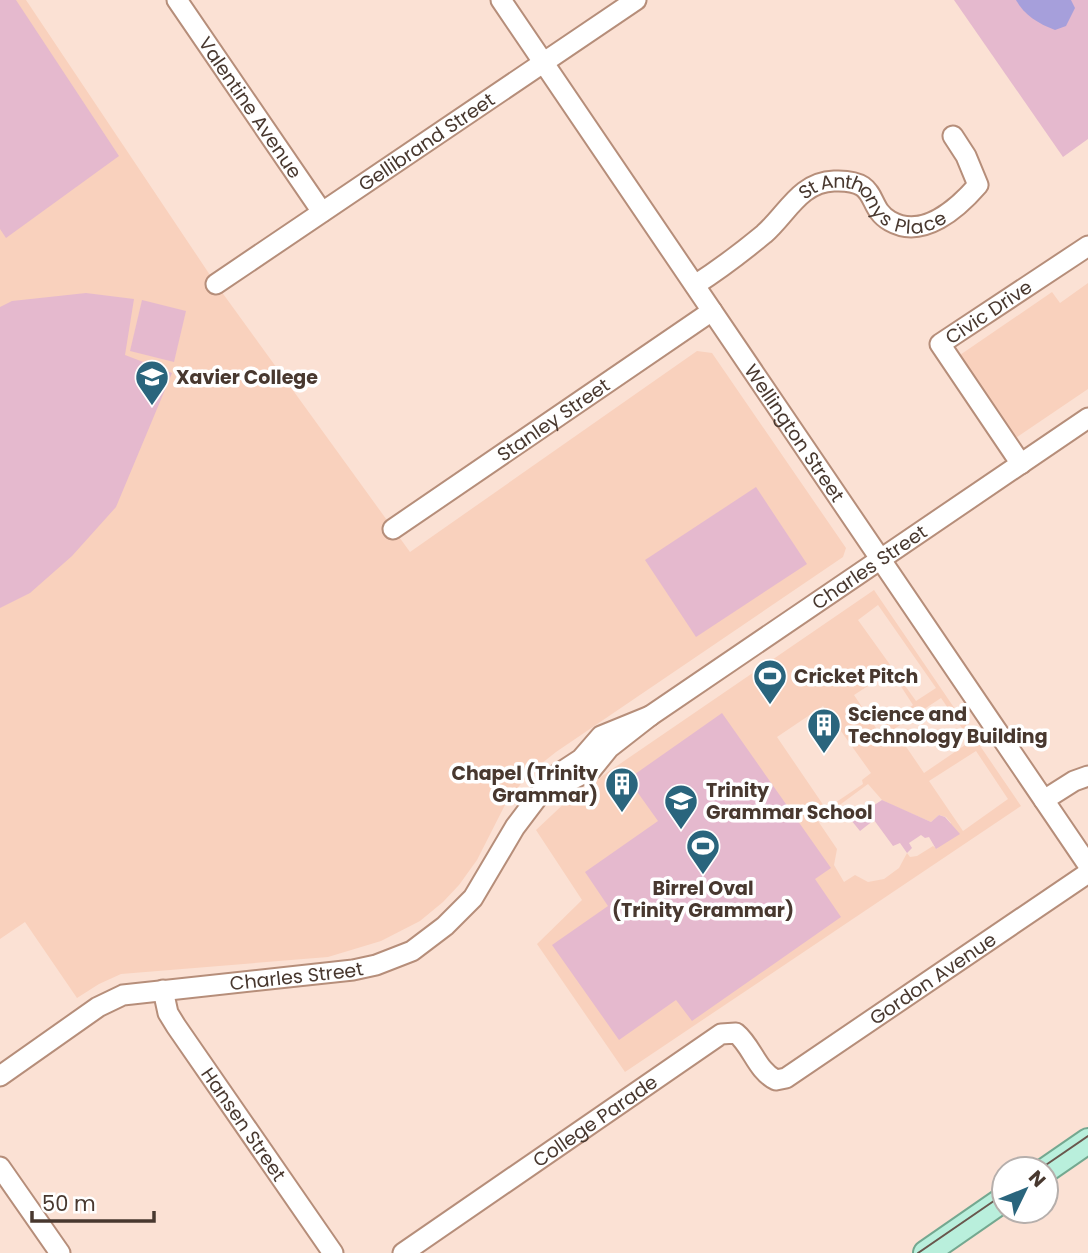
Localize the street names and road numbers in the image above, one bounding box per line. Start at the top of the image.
street label: Valentine Avenue [192,31,308,184]
street label: Gellibrand Street [353,86,500,198]
street label: St Anthonys Place [793,168,951,241]
street label: Civic Drive [940,274,1038,351]
street label: Wellington Street [738,359,851,507]
street label: Stanley Street [492,372,615,468]
street label: Charles Street [806,518,932,616]
street label: Gordon Avenue [864,926,1002,1031]
street label: Charles Street [228,955,366,997]
street label: Hansen Street [195,1062,292,1187]
street label: College Parade [527,1069,663,1174]

